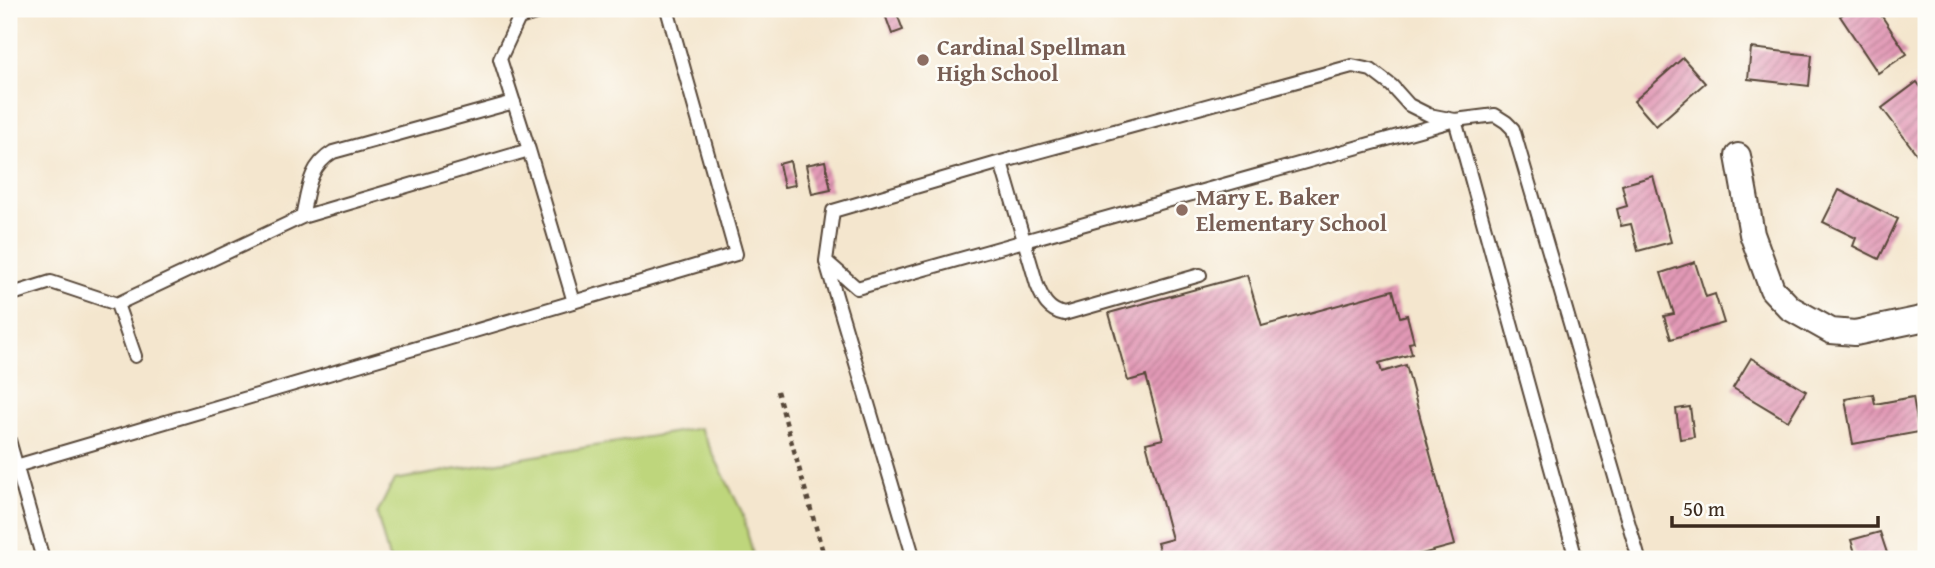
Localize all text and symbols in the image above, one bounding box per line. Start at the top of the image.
place label: Cardinal Spellman High School [937,30,1126,89]
marker: Cardinal Spellman High School [915,52,931,68]
place label: Mary E. Baker Elementary School [1196,180,1387,239]
marker: Mary E. Baker Elementary School [1174,202,1190,218]
scale bar [1672,484,1879,528]
text: 50 m [1683,493,1725,524]

